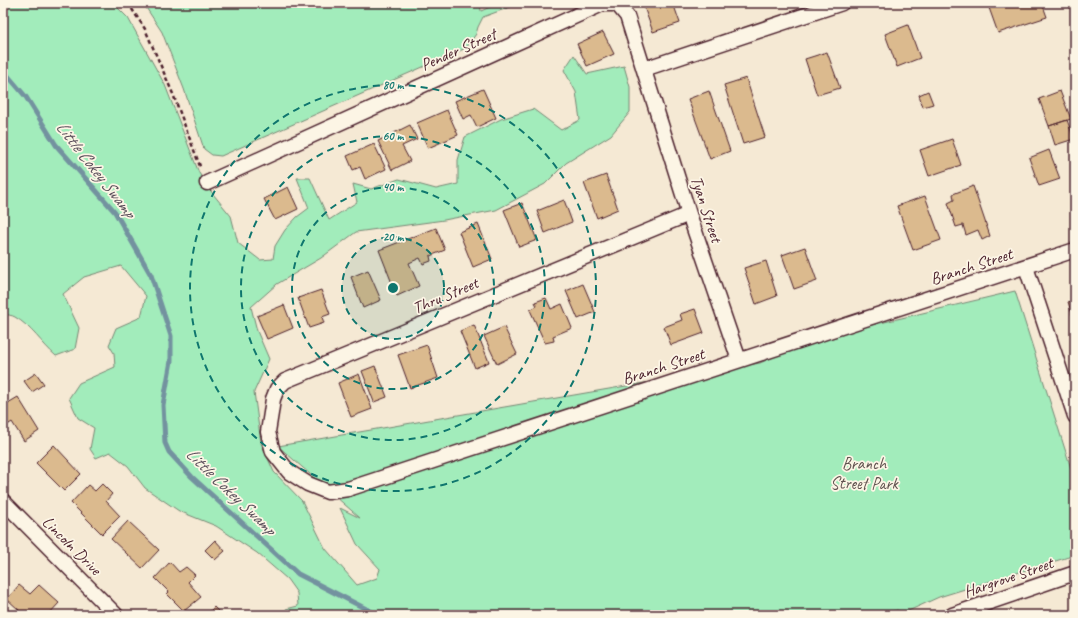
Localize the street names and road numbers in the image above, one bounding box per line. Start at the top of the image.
street label: Pender Street [417,23,501,75]
street label: Tyan Street [686,173,728,247]
street label: Branch Street [927,243,1017,290]
street label: Thru Street [409,271,483,319]
street label: Branch Street [619,343,709,390]
street label: Lincoln Drive [38,511,107,580]
street label: Hargrove Street [961,552,1058,603]

